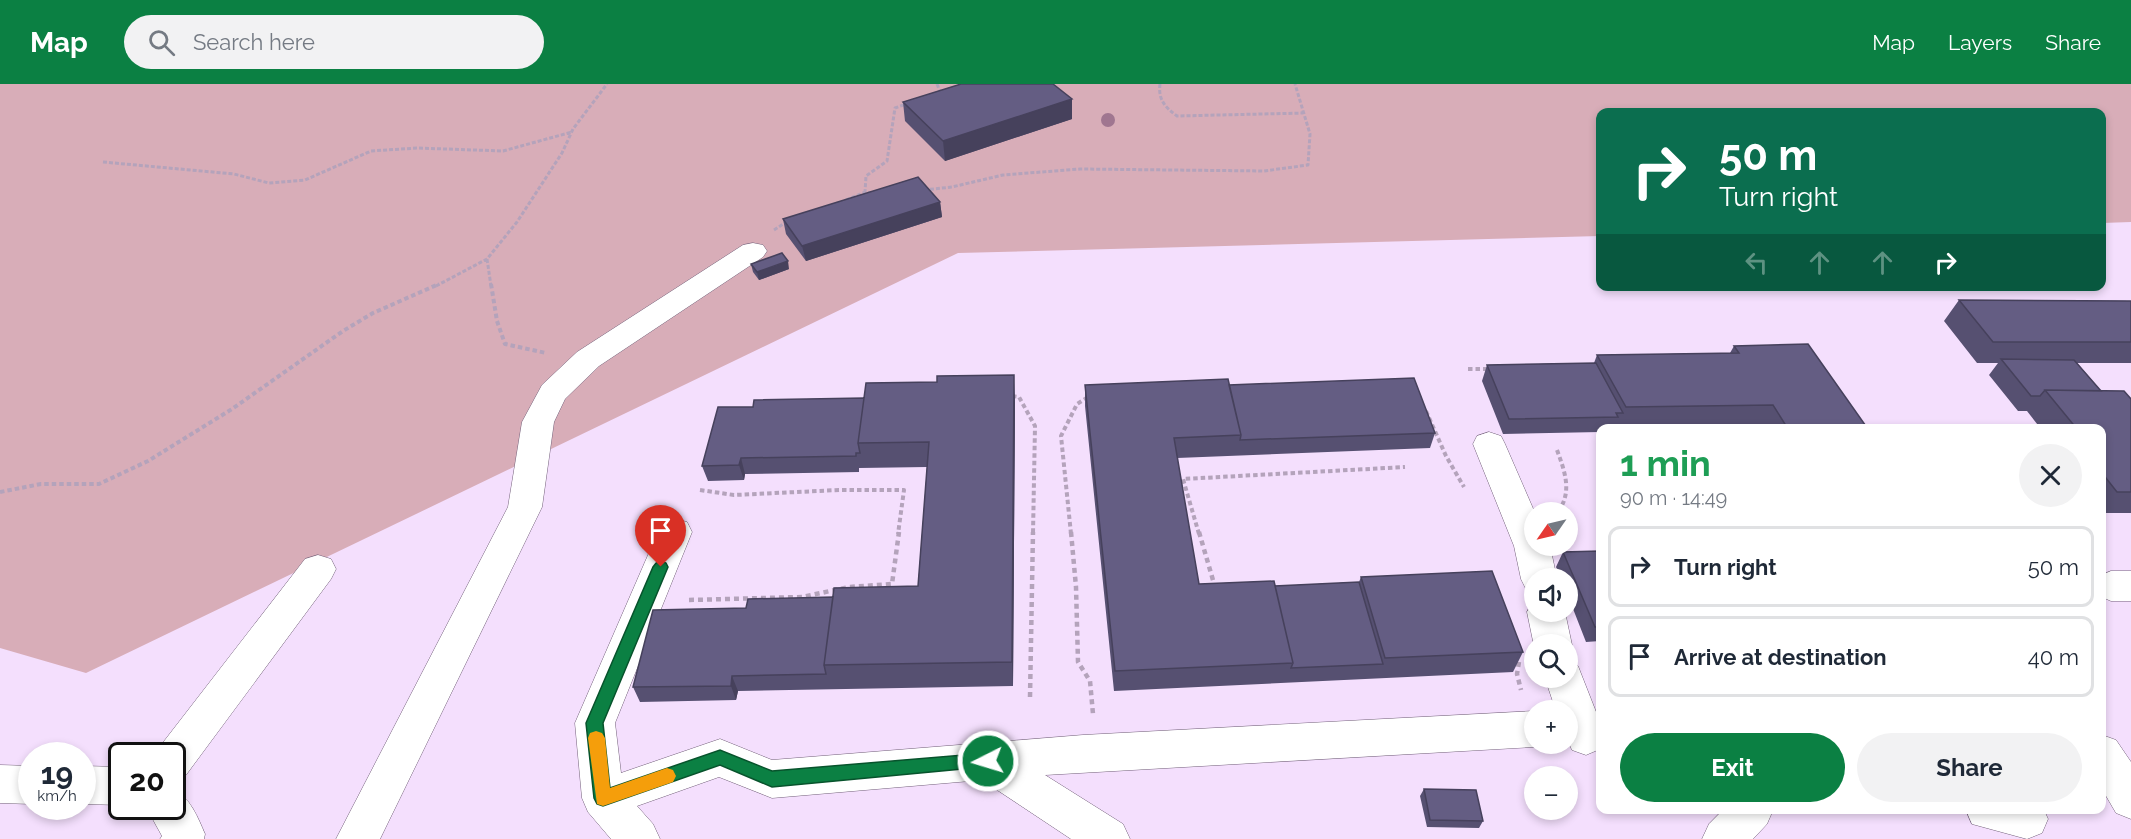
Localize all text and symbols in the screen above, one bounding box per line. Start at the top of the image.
search box [124,15,544,69]
text: Map [30,26,88,59]
icon: search [145,26,178,59]
text: Search here [193,29,315,55]
text: Map [1872,30,1915,55]
text: Layers [1948,30,2012,55]
text: Share [2045,30,2101,55]
text: 50 m [1719,131,1817,180]
icon: right [1620,132,1698,210]
text: Turn right [1719,181,1838,212]
icon: left [1740,246,1773,279]
icon: ahead [1803,246,1836,279]
icon: ahead [1866,246,1899,279]
icon: right [1929,246,1962,279]
text: 1 min [1620,442,1711,484]
button: close [2019,444,2082,507]
text: 90 m · 14:49 [1620,486,1727,510]
north arrow [1524,502,1578,556]
map controls [1524,502,1578,820]
pin [635,505,686,567]
icon: arrive [644,514,677,547]
icon: right [1623,550,1656,583]
text: Turn right [1674,554,1777,580]
text: 50 m [2028,554,2079,580]
button: sound [1524,568,1578,622]
button: search [1524,634,1578,688]
icon: arrive [1623,640,1656,673]
text: Arrive at destination [1674,644,1887,670]
text: 40 m [2028,644,2079,670]
button: + [1524,700,1578,754]
position arrow [956,729,1020,793]
button: Exit [1620,733,1845,802]
button: Share [1857,733,2082,802]
speed limit sign: 20 [108,742,186,820]
text: 19 [41,756,73,791]
button: − [1524,766,1578,820]
text: km/h [37,787,77,805]

